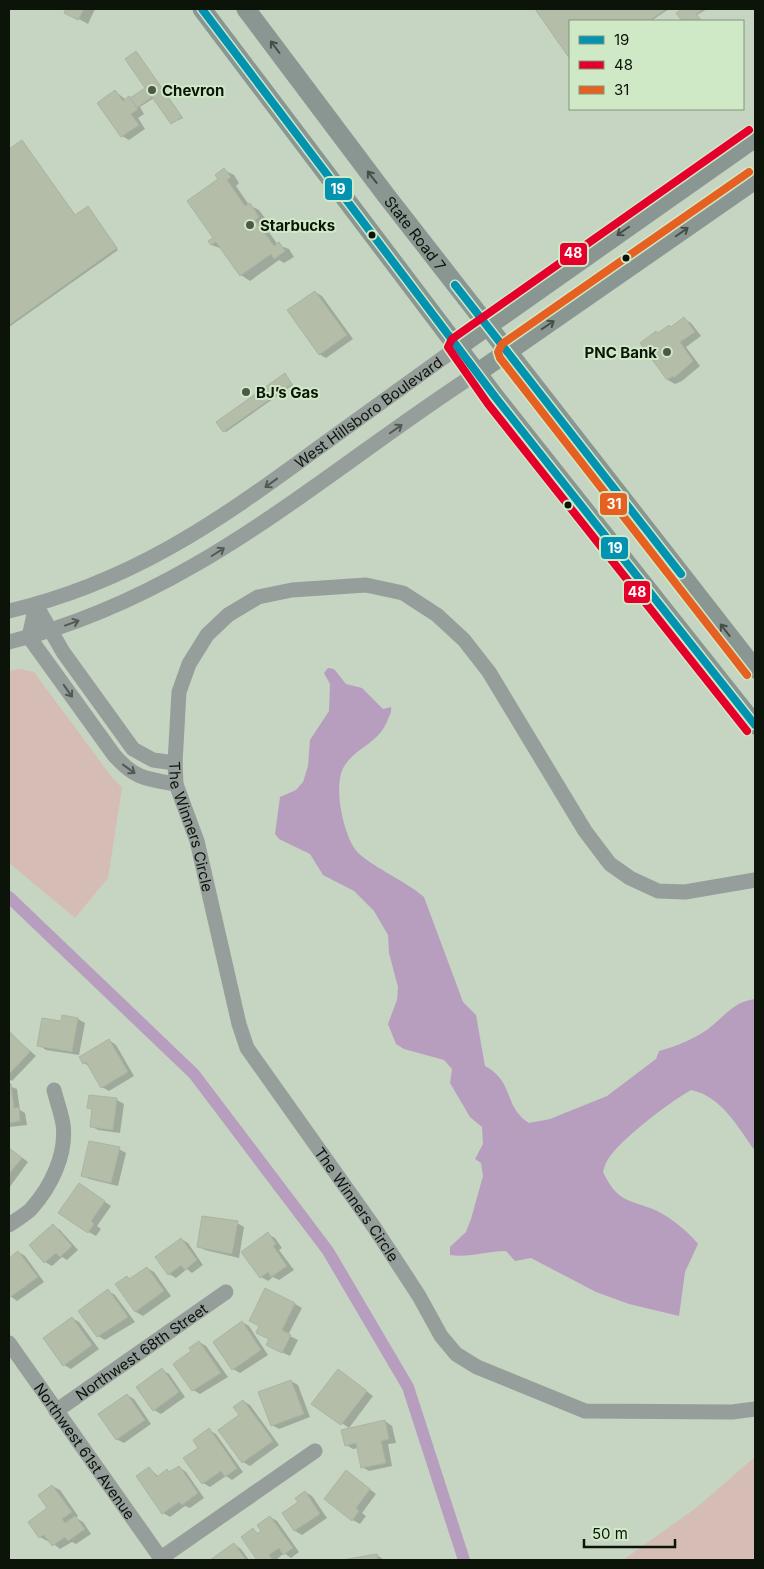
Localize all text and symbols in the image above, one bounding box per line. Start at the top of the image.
legend [569,20,744,110]
text: 19 [614,30,629,49]
one-way arrow [269,41,280,54]
text: 48 [614,55,633,74]
text: 31 [614,80,629,99]
place label: Chevron [162,81,224,100]
marker: Chevron [146,84,158,96]
one-way arrow [367,170,377,184]
line badge: 19 [324,177,353,201]
text: 19 [330,180,346,197]
street label: State Road 7 [380,192,451,274]
place label: Starbucks [260,216,335,235]
marker: Starbucks [244,219,256,231]
one-way arrow [616,226,630,236]
one-way arrow [675,227,689,237]
unlabelled marker [367,230,377,240]
line badge: 48 [559,242,588,266]
text: 48 [564,244,582,261]
unlabelled marker [621,253,631,263]
one-way arrow [541,320,555,330]
place label: PNC Bank [585,343,657,362]
marker: PNC Bank [661,346,673,358]
street label: West Hillsboro Boulevard [291,352,446,472]
place label: BJ’s Gas [256,383,319,402]
marker: BJ’s Gas [240,386,252,398]
one-way arrow [389,424,403,434]
one-way arrow [264,478,278,488]
line badge: 31 [599,492,628,516]
text: 31 [606,495,622,512]
unlabelled marker [563,500,573,510]
line badge: 19 [600,536,629,560]
text: 19 [607,539,623,556]
one-way arrow [211,547,225,557]
line badge: 48 [623,580,651,604]
text: 48 [628,583,646,600]
one-way arrow [64,618,79,627]
one-way arrow [720,624,731,637]
one-way arrow [63,684,73,698]
street label: The Winners Circle [165,761,218,894]
one-way arrow [122,764,135,775]
street label: The Winners Circle [311,1143,403,1265]
street label: Northwest 68th Street [72,1299,211,1404]
street label: Northwest 61st Avenue [30,1379,140,1523]
scale bar [584,1516,675,1548]
text: 50 m [592,1524,628,1543]

